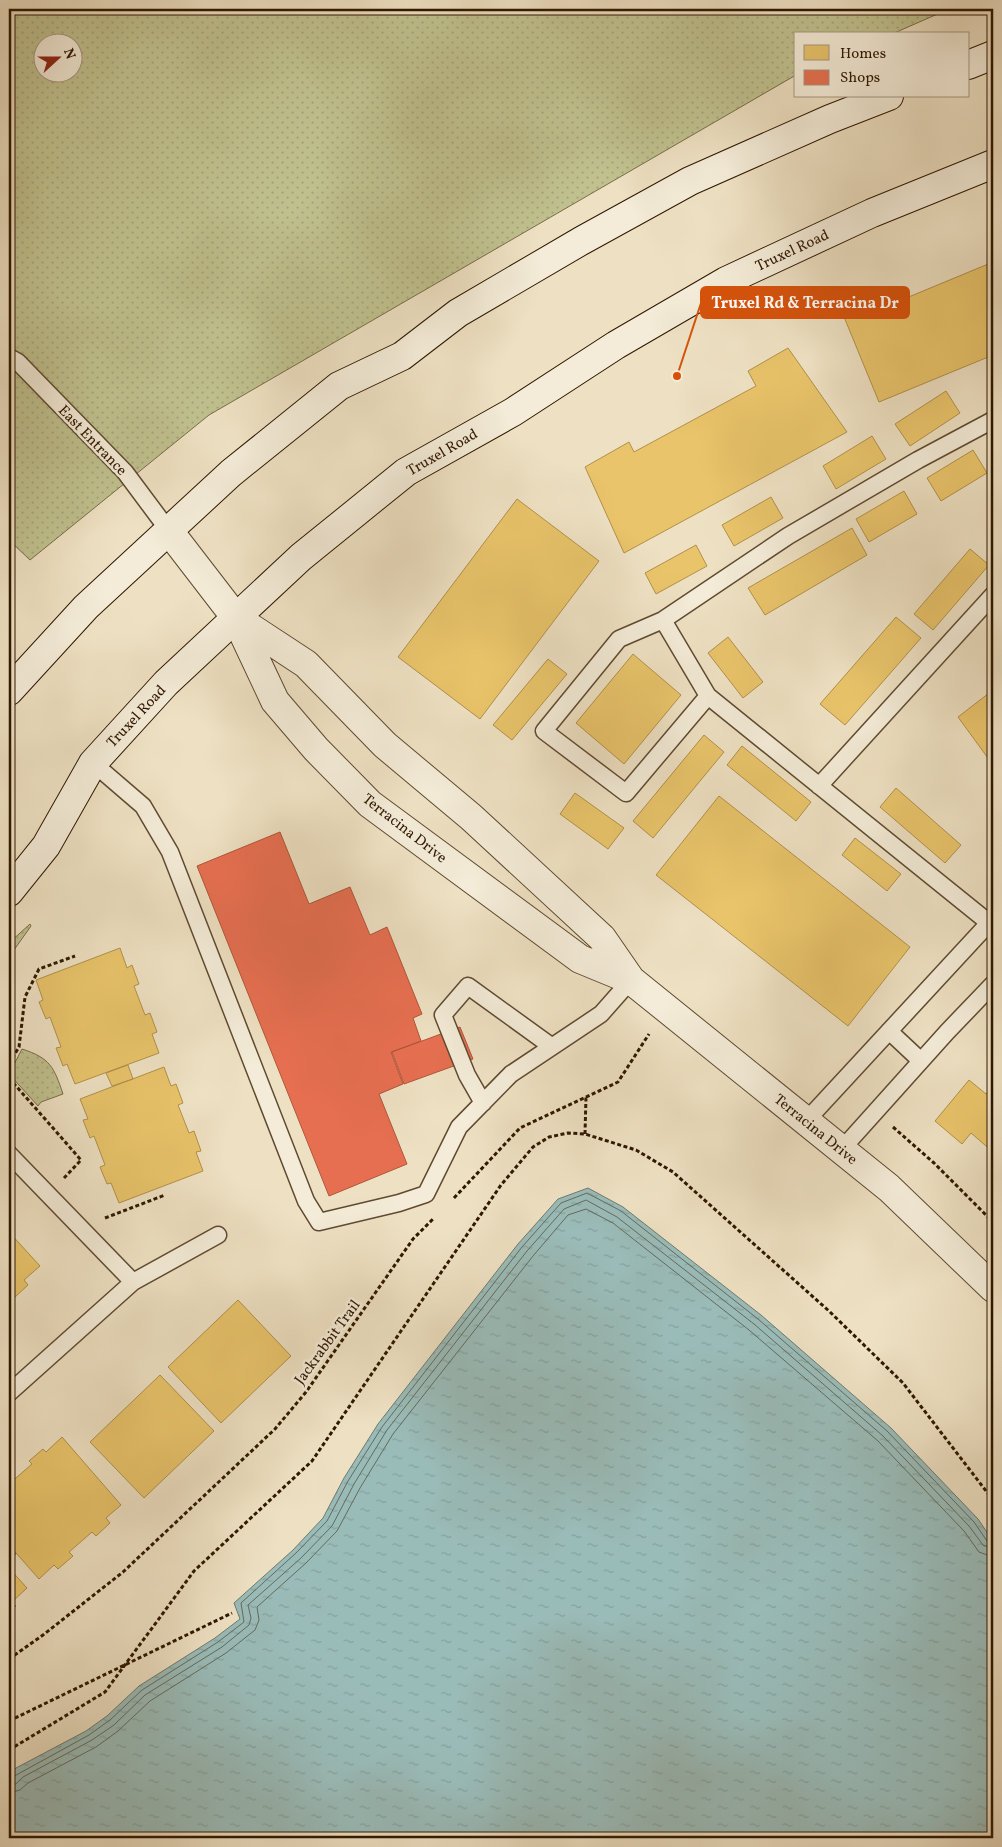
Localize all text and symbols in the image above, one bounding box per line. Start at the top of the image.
north arrow [32,32,82,82]
legend [794,32,970,98]
text: Homes [840,44,886,65]
text: N [58,46,79,62]
text: Shops [840,68,880,89]
street label: Truxel Road [752,225,833,278]
callout: Truxel Rd & Terracina Dr [701,287,909,318]
text: Truxel Rd & Terracina Dr [711,293,899,315]
street label: East Entrance [53,401,131,481]
street label: Truxel Road [403,424,482,482]
street label: Truxel Road [103,681,172,753]
street label: Terracina Drive [357,789,451,869]
street label: Terracina Drive [769,1090,861,1170]
street label: Jackrabbit Trail [290,1296,366,1390]

